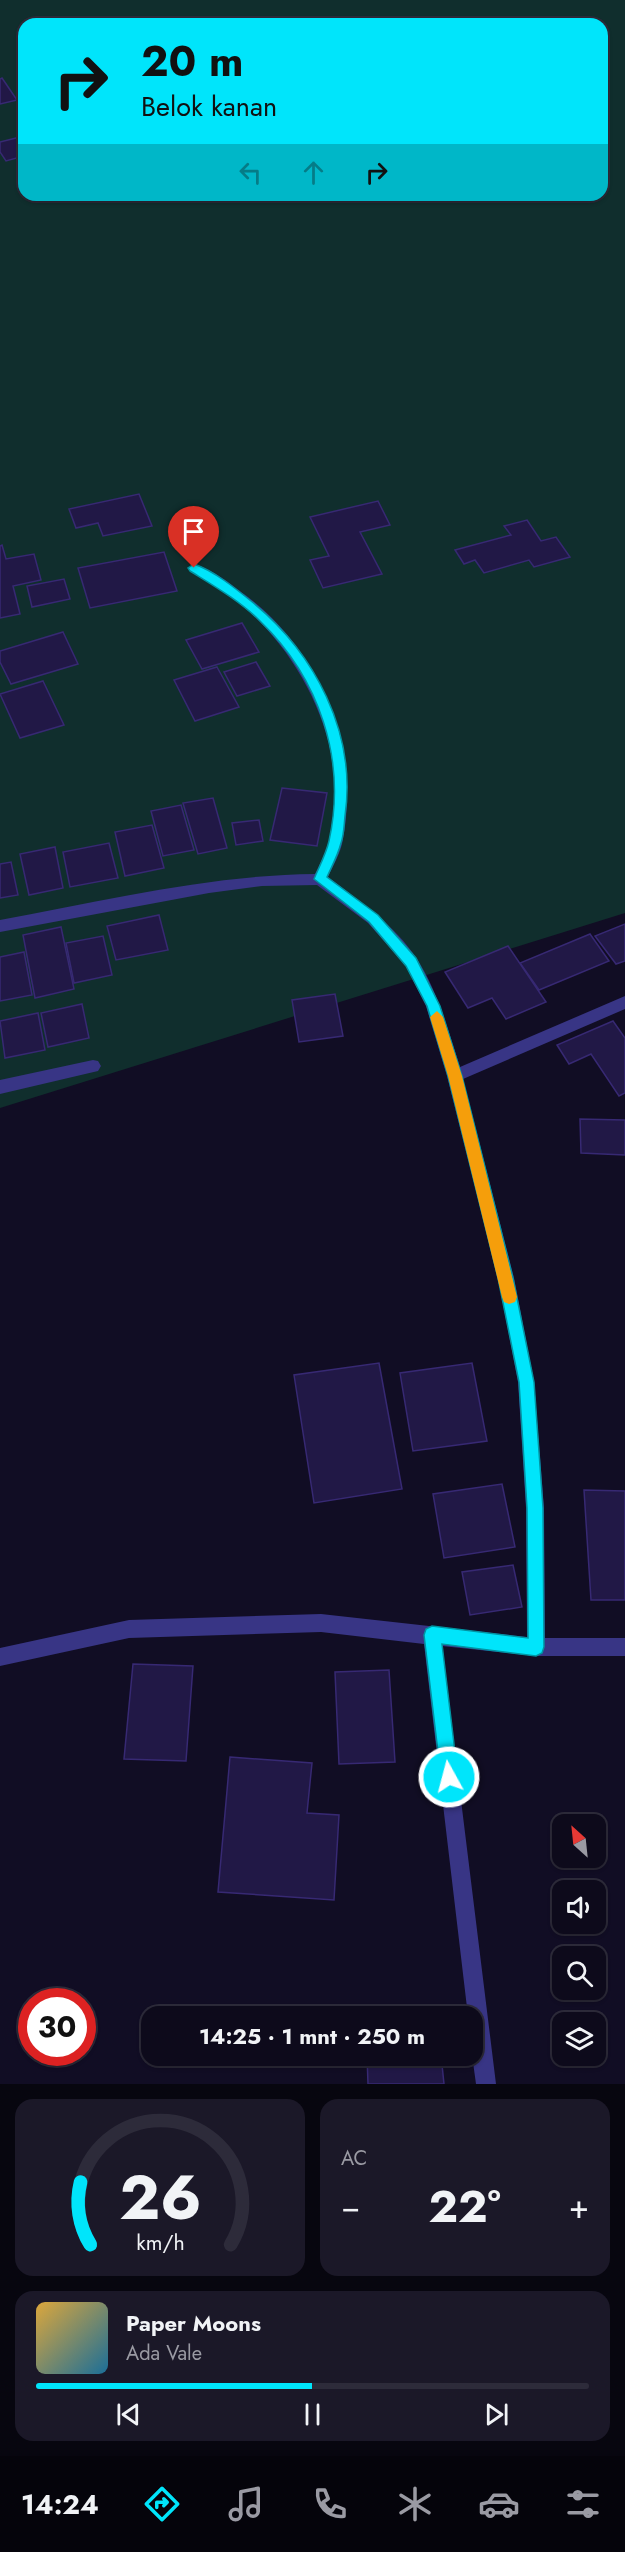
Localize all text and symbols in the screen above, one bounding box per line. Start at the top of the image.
text: 20 m [141,31,243,92]
icon: right [42,42,120,120]
text: Belok kanan [141,87,277,126]
icon: left [234,156,267,189]
icon: ahead [297,156,330,189]
icon: right [360,156,393,189]
pin [168,506,219,568]
icon: arrive [177,515,210,548]
position arrow [417,1745,481,1809]
north arrow [552,1814,606,1868]
map controls [552,1814,606,2066]
button: sound [552,1880,606,1934]
button: search [552,1946,606,2000]
speed limit sign: 30 [18,1988,96,2066]
button: layers [552,2012,606,2066]
text: 14:25 · 1 mnt · 250 m [199,2020,425,2052]
text: AC [341,2144,367,2173]
text: 26 [119,2152,201,2242]
text: 22° [428,2174,501,2239]
text: − [341,2183,360,2230]
text: + [569,2183,589,2230]
text: km/h [136,2227,184,2258]
text: Paper Moons [126,2307,261,2339]
text: Ada Vale [126,2339,202,2368]
icon: previous [112,2398,145,2431]
icon: pause [296,2398,329,2431]
icon: next [480,2398,513,2431]
icon: directions [141,2483,183,2525]
icon: music [225,2483,267,2525]
icon: phone [309,2483,351,2525]
icon: climate [394,2483,436,2525]
icon: car [478,2483,520,2525]
icon: filters [562,2483,604,2525]
text: 14:24 [21,2485,99,2524]

